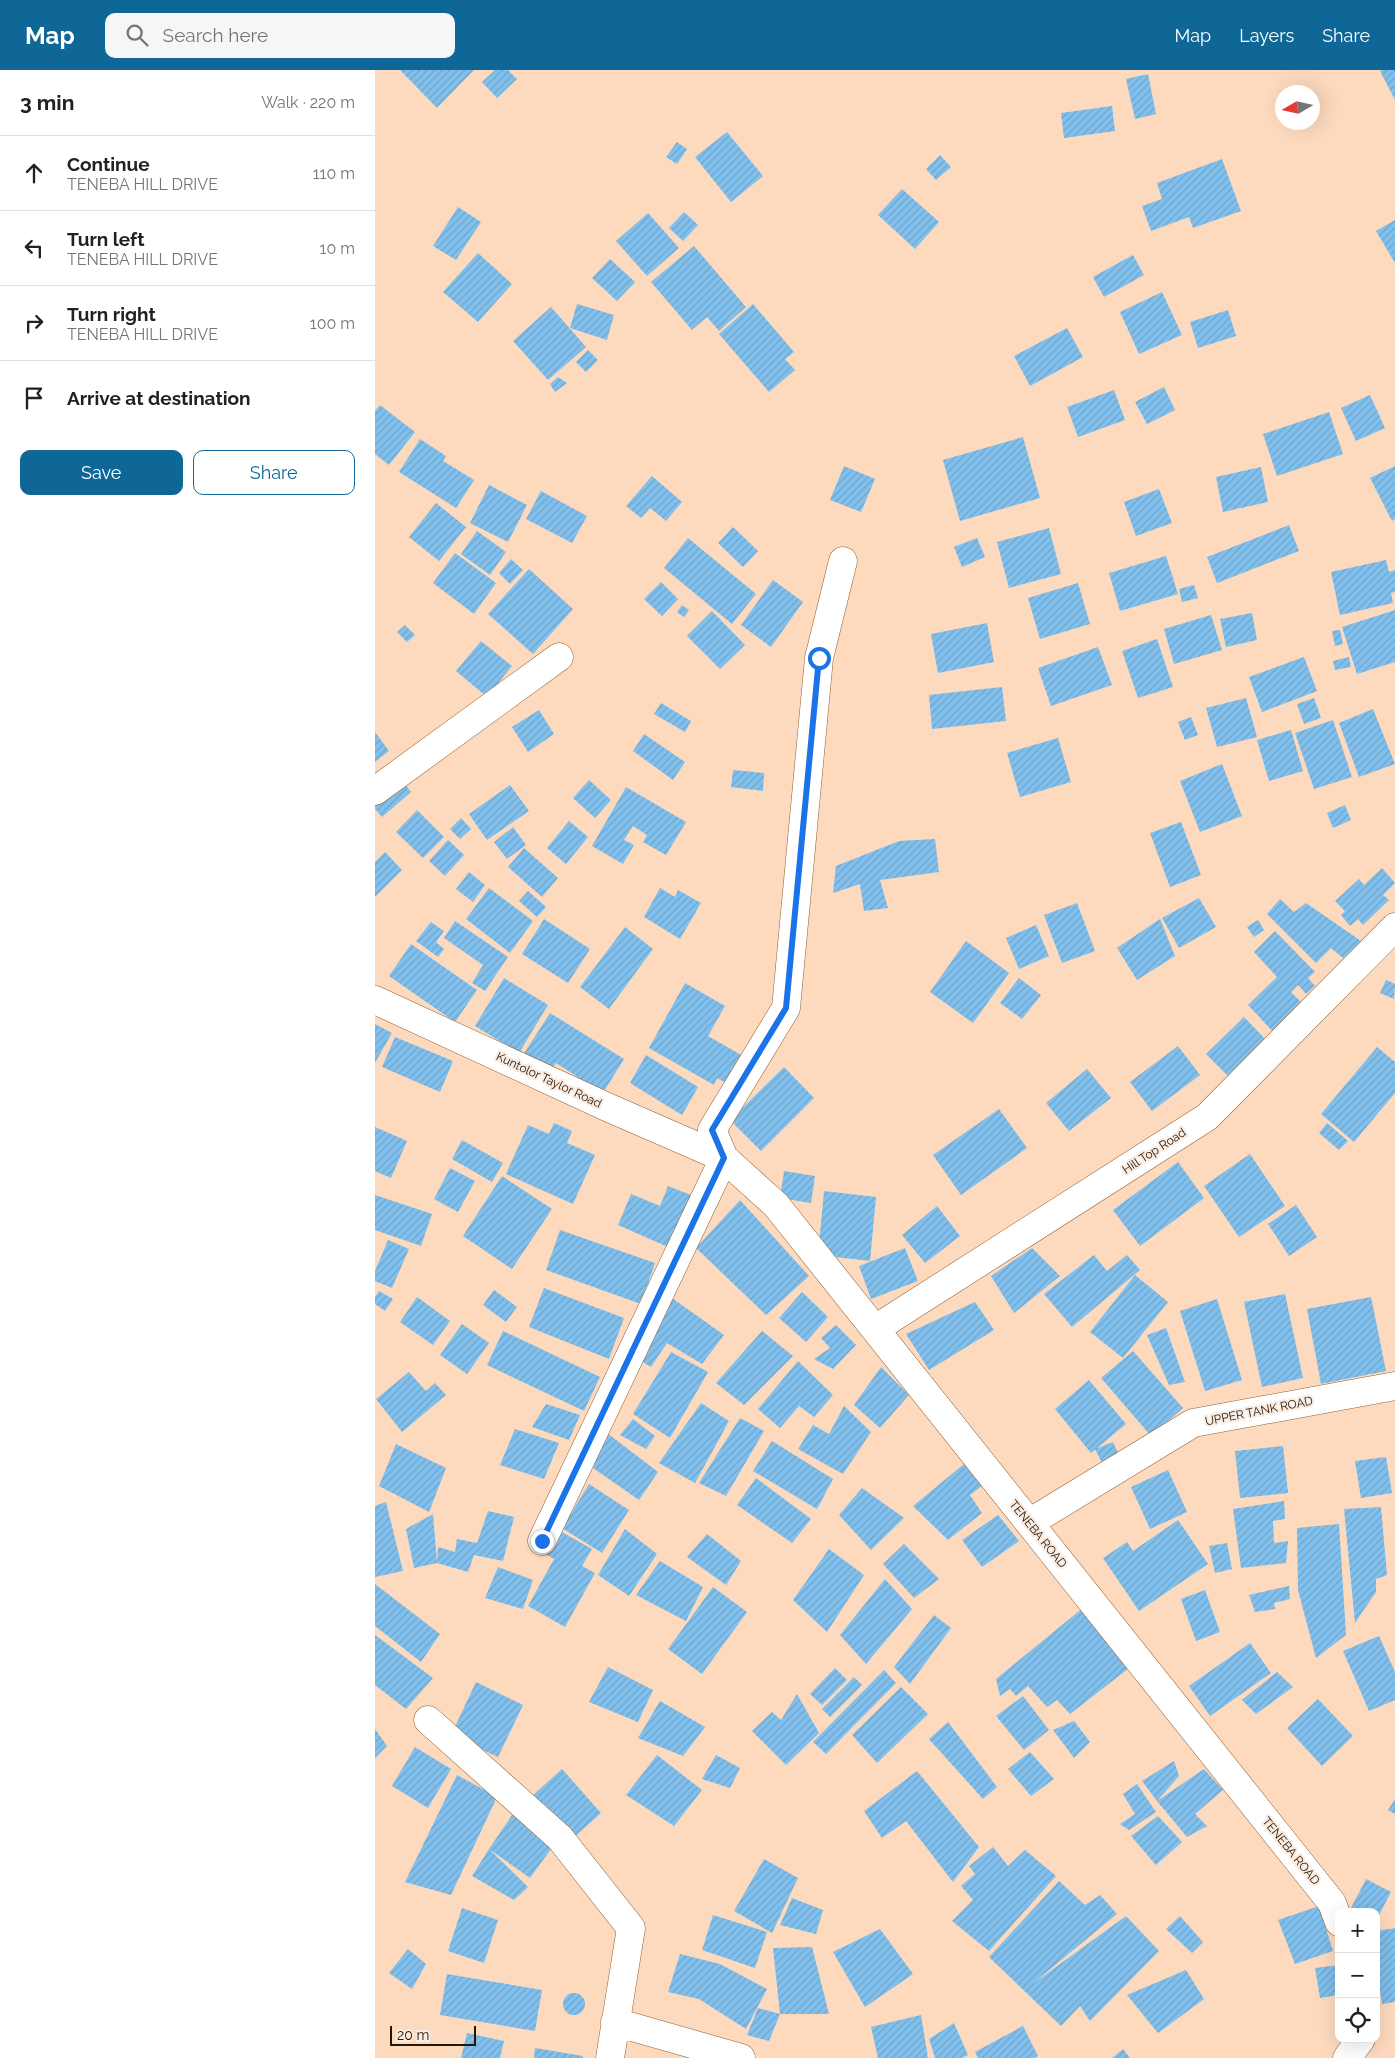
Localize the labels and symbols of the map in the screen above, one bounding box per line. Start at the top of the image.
north arrow [1275,85,1320,130]
route start [808,647,831,670]
street label: Kuntolor Taylor Road [494,1049,604,1111]
street label: Hill Top Road [1120,1125,1188,1177]
street label: UPPER TANK ROAD [1204,1394,1315,1428]
street label: TENEBA ROAD [1006,1497,1070,1571]
route end [531,1530,554,1553]
street label: TENEBA ROAD [1259,1814,1323,1888]
scale bar [390,2023,476,2046]

